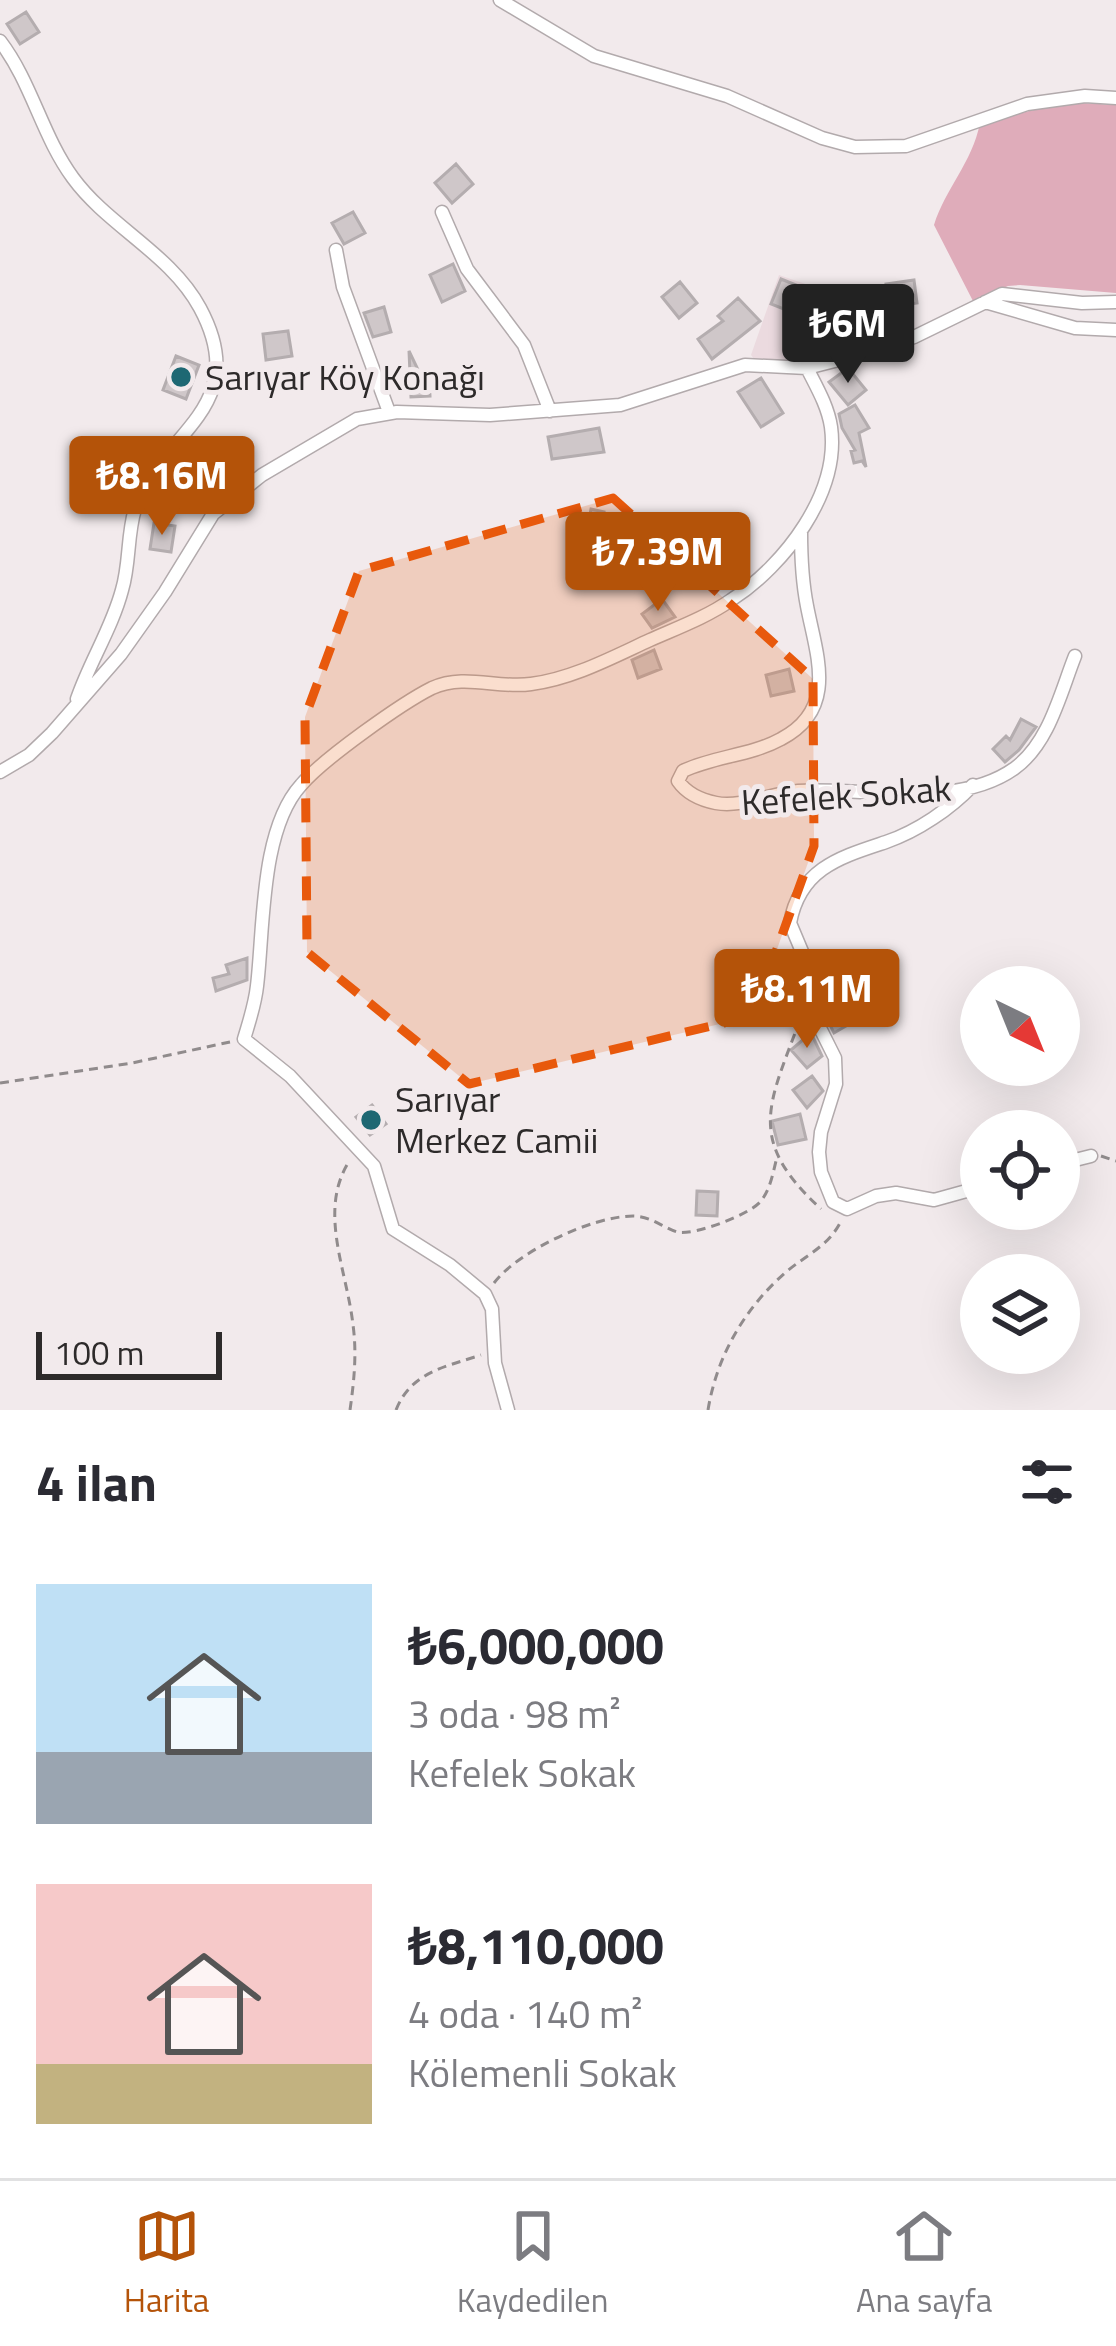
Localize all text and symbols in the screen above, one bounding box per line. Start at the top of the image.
pin: ₺6M [790,284,906,386]
text: ₺6M [809,293,887,352]
place label: Sarıyar Köy Konağı [205,349,485,404]
marker: Sarıyar Köy Konağı [168,364,194,390]
pin: ₺8.16M [64,436,260,538]
text: ₺8.16M [96,445,228,504]
pin: ₺7.39M [560,512,756,614]
text: ₺7.39M [592,521,724,580]
street label: Kefelek Sokak [739,760,953,829]
pin: ₺8.11M [709,949,905,1051]
text: ₺8.11M [741,958,873,1017]
north arrow [960,966,1080,1086]
map controls [960,966,1080,1374]
place label: Sarıyar Merkez Camii [395,1071,598,1167]
marker: Sarıyar Merkez Camii [358,1107,384,1133]
button: locate [960,1110,1080,1230]
button: layers [960,1254,1080,1374]
scale bar [36,1326,222,1379]
text: 100 m [54,1328,144,1378]
text: 4 ilan [36,1443,157,1521]
icon: filters [1014,1449,1080,1515]
text: ₺6,000,000 [408,1606,664,1684]
icon: home [132,1632,276,1776]
text: 3 oda · 98 m² [408,1684,621,1743]
text: Kefelek Sokak [408,1743,636,1802]
text: ₺8,110,000 [408,1906,664,1984]
icon: home [132,1932,276,2076]
text: 4 oda · 140 m² [408,1984,642,2043]
text: Kölemenli Sokak [408,2043,677,2102]
tab: Harita [124,2203,209,2325]
tab: Kaydedilen [457,2203,608,2325]
tab: Ana sayfa [856,2203,992,2325]

